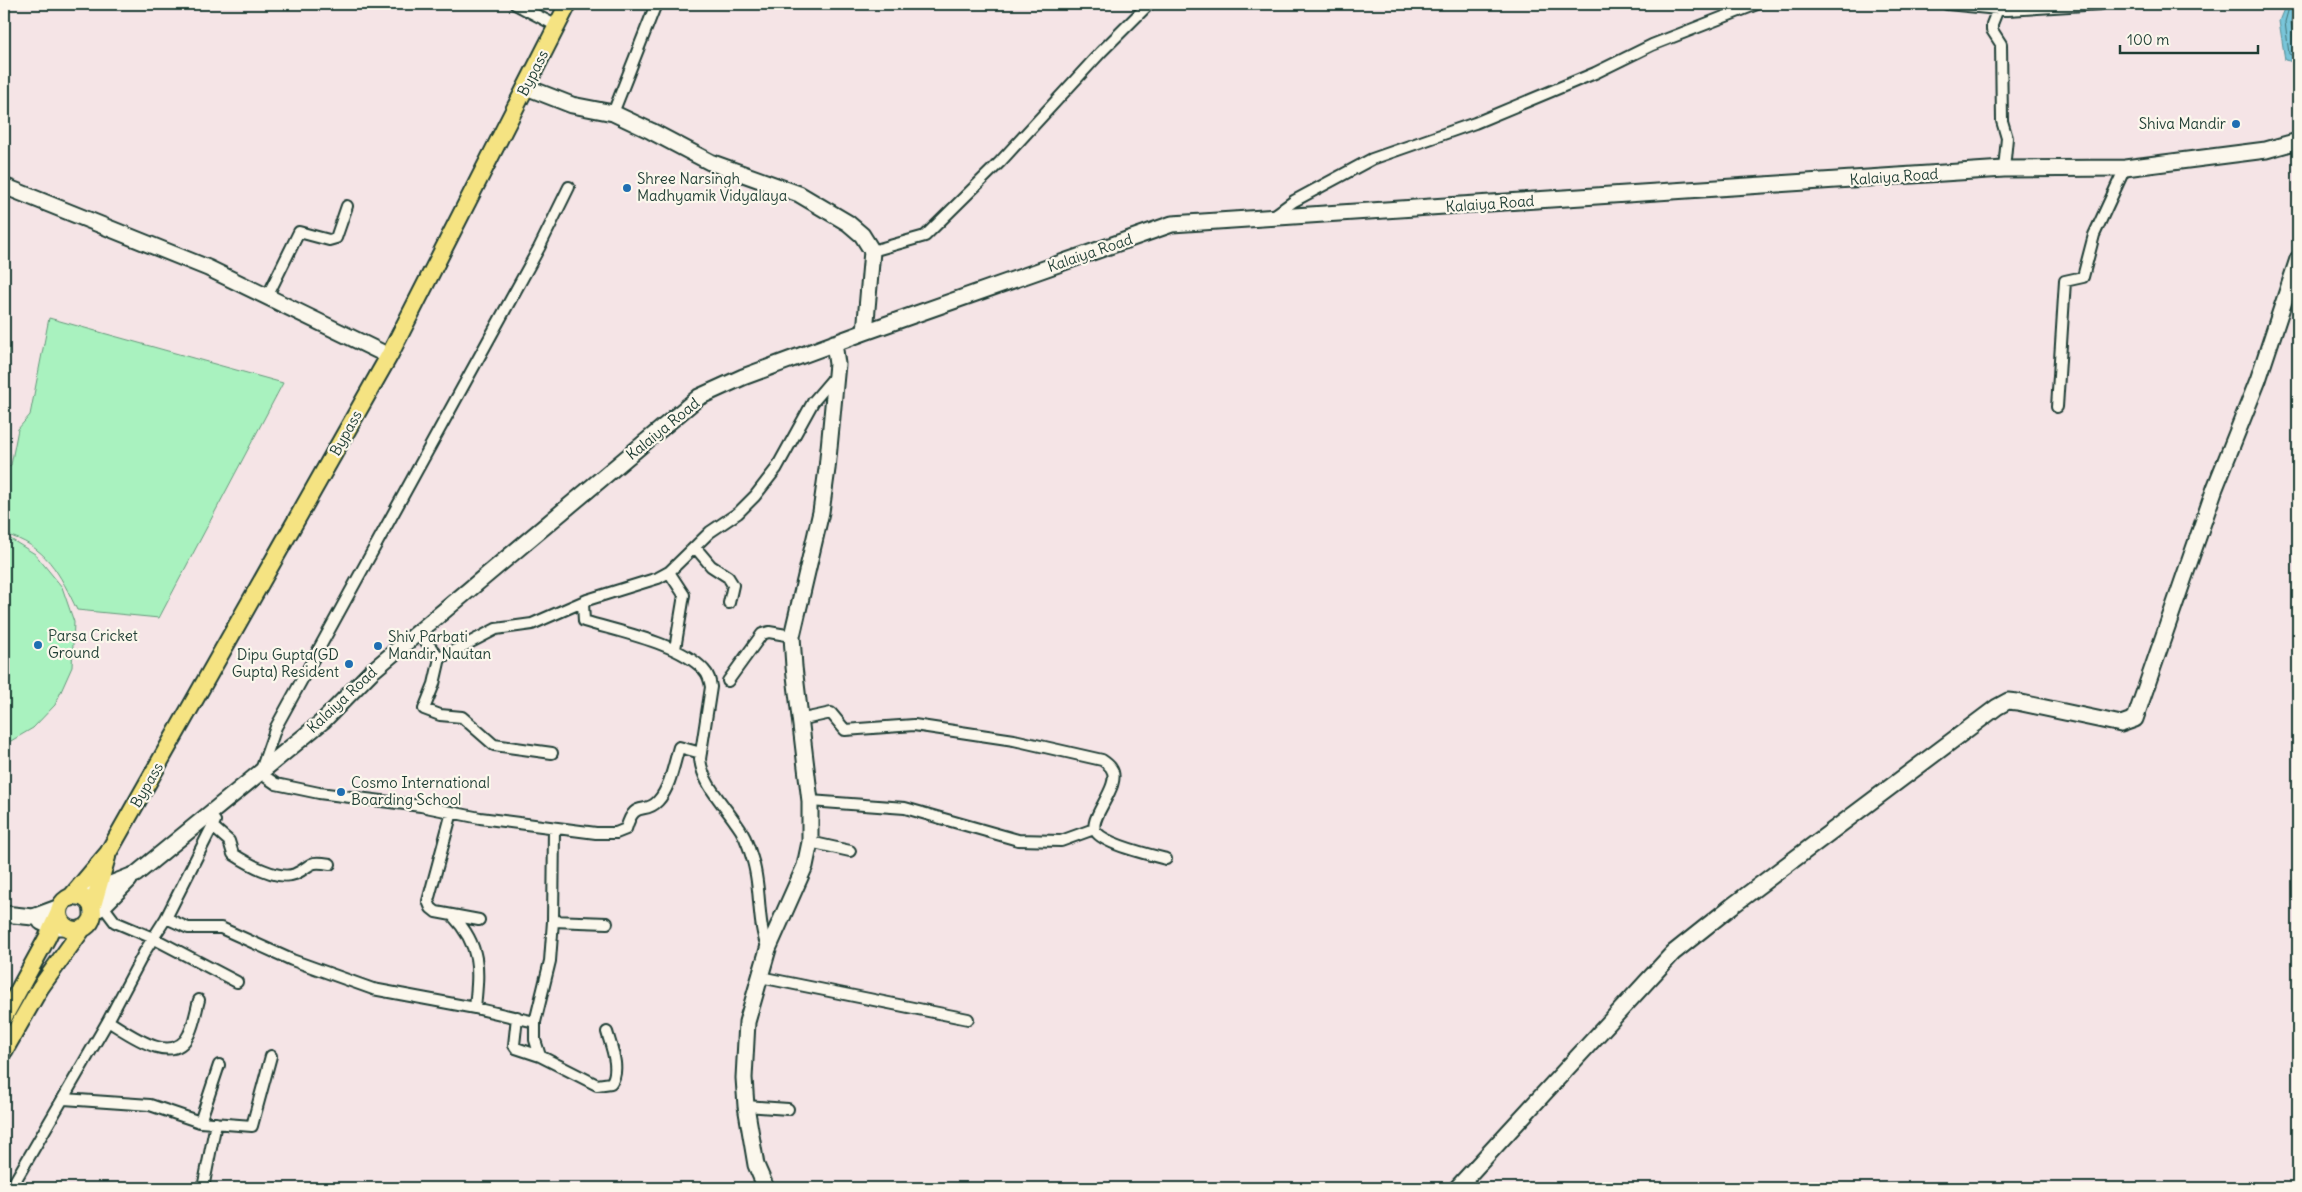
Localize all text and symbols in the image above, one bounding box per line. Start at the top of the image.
scale bar [2120,22,2257,54]
text: 100 m [2127,30,2169,49]
street label: Bypass [513,46,552,99]
place label: Shiva Mandir [2139,114,2226,133]
marker: Shiva Mandir [2230,118,2242,130]
street label: Kalaiya Road [1849,164,1939,189]
place label: Shree Narsingh Madhyamik Vidyalaya [637,169,788,205]
marker: Shree Narsingh Madhyamik Vidyalaya [621,182,633,194]
street label: Kalaiya Road [1445,191,1535,216]
street label: Kalaiya Road [1045,229,1135,276]
street label: Kalaiya Road [622,393,703,464]
street label: Bypass [325,407,366,459]
place label: Parsa Cricket Ground [48,626,138,662]
place label: Shiv Parbati Mandir, Nautan [388,627,492,663]
marker: Parsa Cricket Ground [32,639,44,651]
marker: Shiv Parbati Mandir, Nautan [372,640,384,652]
place label: Dipu Gupta(GD Gupta) Resident [232,645,339,681]
marker: Dipu Gupta(GD Gupta) Resident [343,658,355,670]
street label: Kalaiya Road [303,662,381,737]
street label: Bypass [126,759,167,811]
place label: Cosmo International Boarding School [351,773,490,809]
marker: Cosmo International Boarding School [335,786,347,798]

